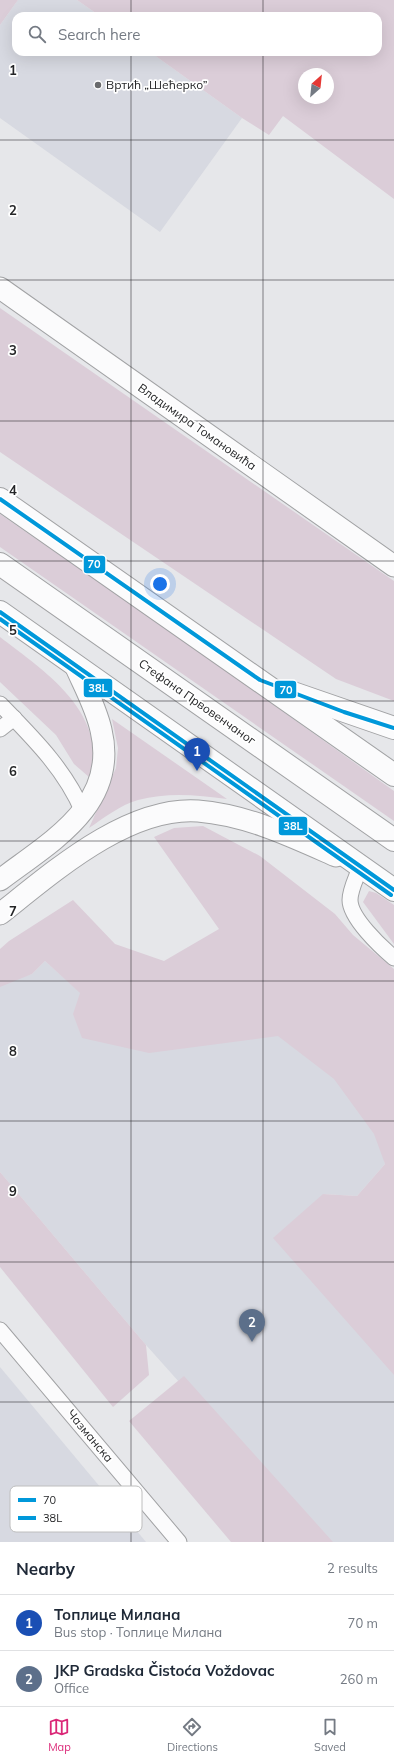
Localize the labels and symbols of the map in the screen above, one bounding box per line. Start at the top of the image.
text: 1 [9,62,17,78]
north arrow [298,68,334,104]
place label: Вртић „Шећерко” [106,77,208,92]
marker: Вртић „Шећерко” [93,80,103,90]
text: 2 [9,202,17,218]
text: 3 [9,342,17,358]
street label: Владимира Томановића [135,380,259,473]
text: 4 [9,482,17,498]
line badge: 70 [83,555,106,574]
text: 70 [87,557,101,571]
your location [150,574,170,594]
text: 5 [9,622,17,638]
street label: Стефана Првовенчаног [136,655,259,748]
line badge: 38L [83,678,113,698]
line badge: 70 [274,680,297,699]
text: 38L [88,681,108,695]
text: 70 [279,683,293,697]
pin: 1 [184,738,210,771]
text: 6 [9,763,17,779]
line badge: 38L [278,816,308,836]
text: 38L [283,819,303,833]
text: 7 [9,903,17,919]
text: 8 [9,1043,17,1059]
text: 9 [9,1183,17,1199]
pin: 2 [239,1309,265,1342]
street label: Чазманска [64,1406,117,1465]
legend [10,1486,142,1532]
text: 70 [43,1493,57,1507]
text: 38L [43,1511,62,1525]

